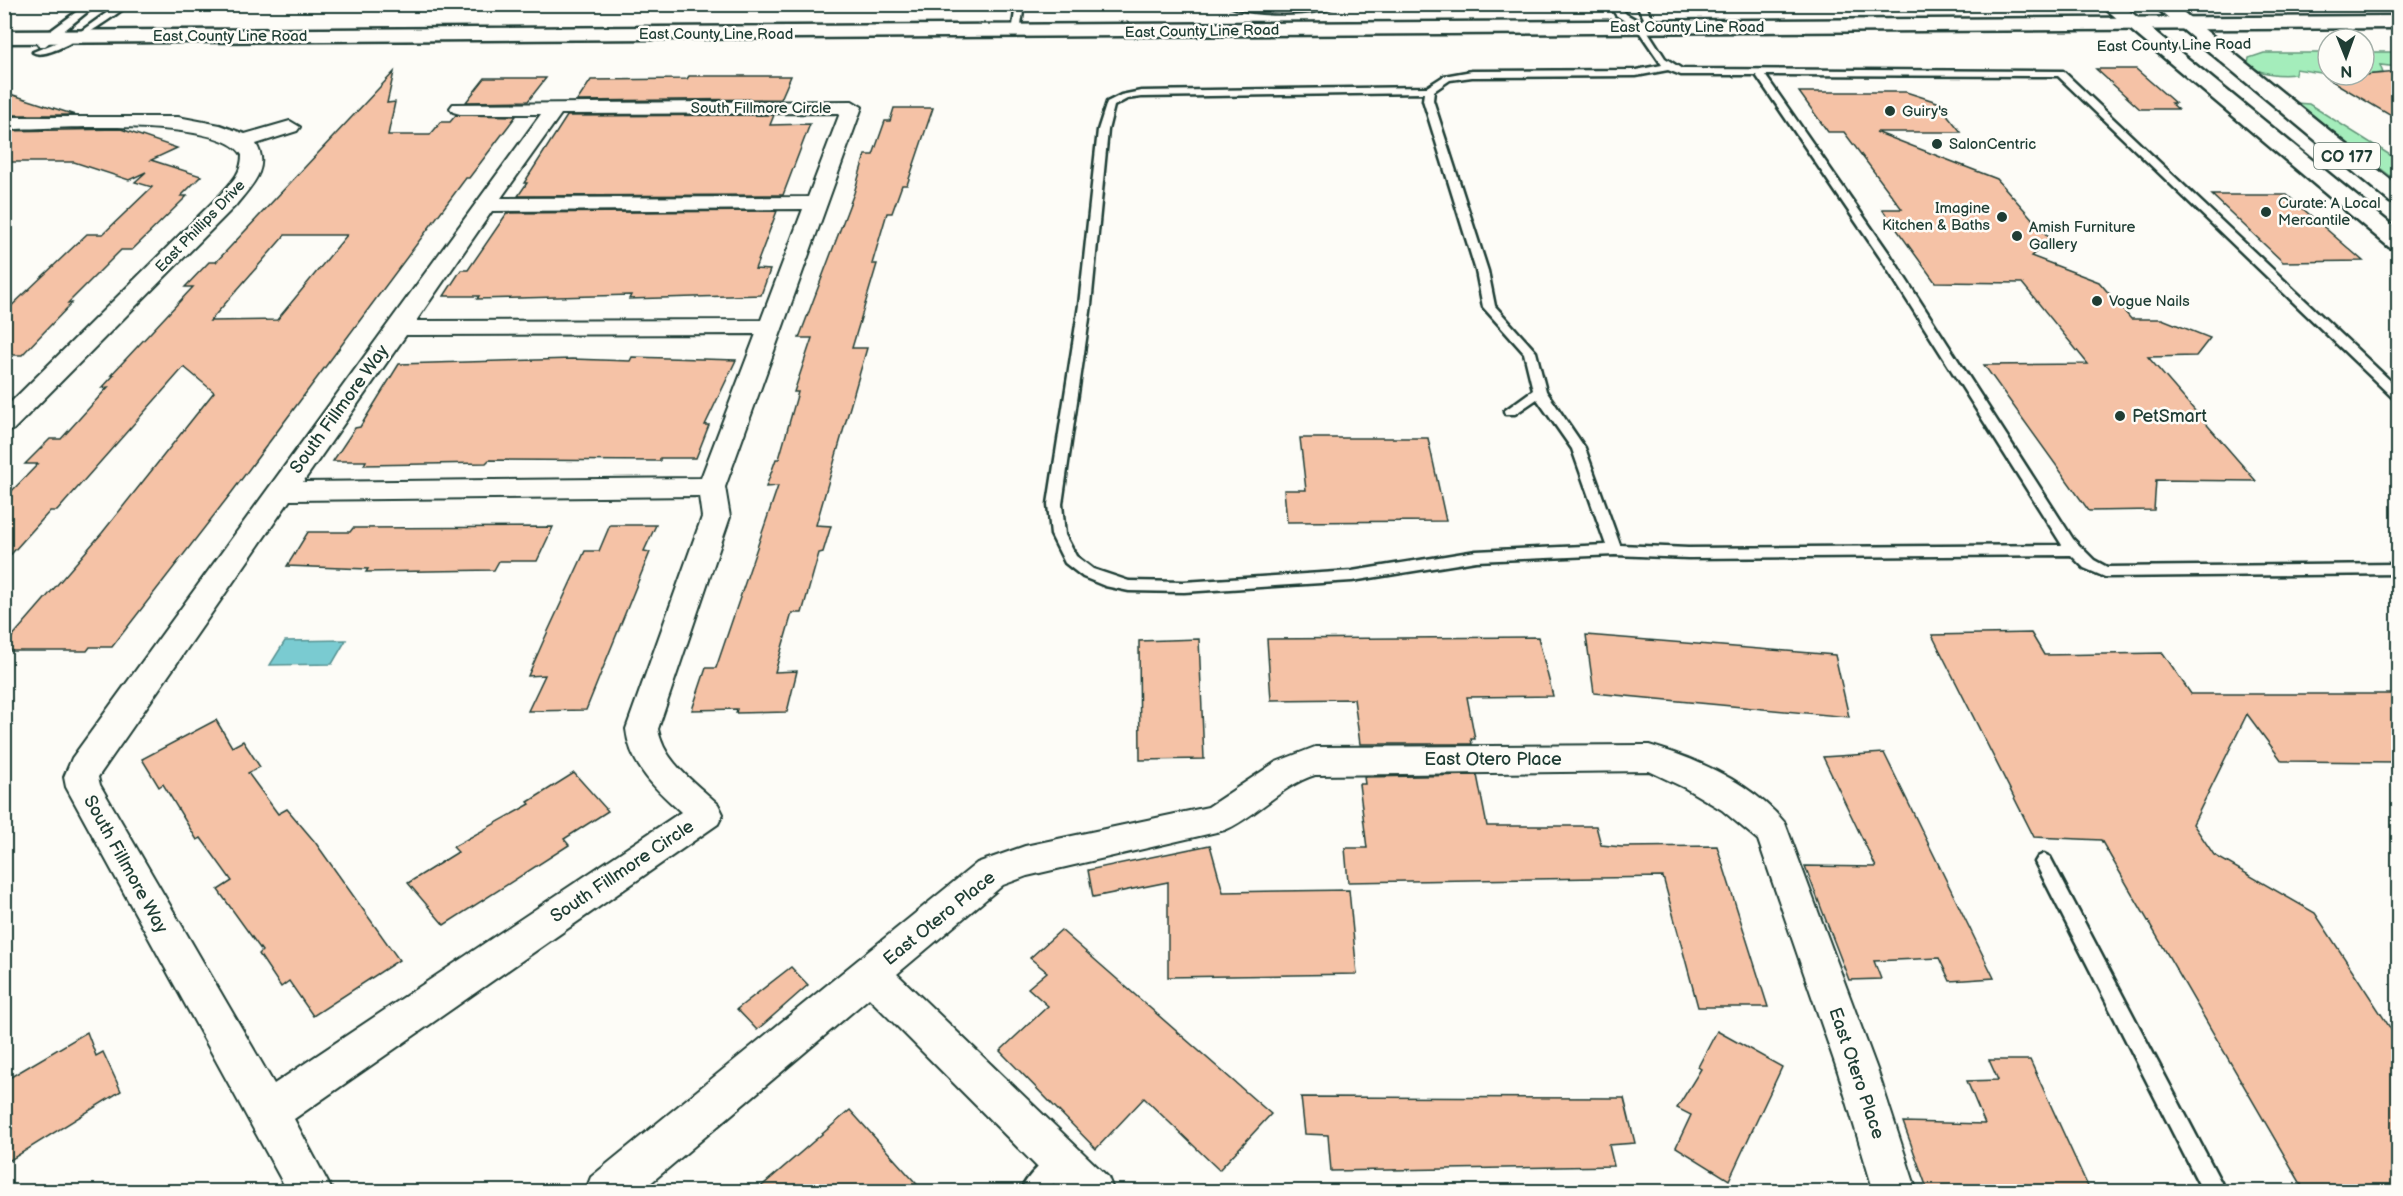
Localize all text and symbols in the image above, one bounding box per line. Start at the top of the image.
street label: East County Line Road [1610,18,1764,37]
street label: East County Line Road [1125,21,1279,42]
street label: East County Line Road [639,25,793,44]
street label: East County Line Road [153,27,307,46]
north arrow [2316,27,2376,87]
street label: East County Line Road [2097,35,2251,56]
text: N [2340,61,2352,80]
street label: South Fillmore Circle [691,99,831,118]
place label: Guiry's [1902,102,1948,121]
marker: Guiry's [1883,104,1897,118]
place label: SalonCentric [1949,135,2036,154]
marker: SalonCentric [1930,137,1944,151]
road number: CO 177 [2314,143,2380,169]
street label: East Phillips Drive [151,176,249,277]
place label: Curate: A Local Mercantile [2278,194,2380,230]
place label: Imagine Kitchen & Baths [1882,199,1991,235]
marker: Curate: A Local Mercantile [2259,205,2273,219]
marker: Imagine Kitchen & Baths [1995,210,2009,224]
place label: Amish Furniture Gallery [2029,218,2135,254]
marker: Amish Furniture Gallery [2010,229,2024,243]
place label: Vogue Nails [2109,292,2190,311]
marker: Vogue Nails [2090,294,2104,308]
street label: South Fillmore Way [286,340,394,478]
place label: PetSmart [2132,406,2207,427]
marker: PetSmart [2113,409,2127,423]
street label: East Otero Place [1424,749,1562,770]
street label: South Fillmore Way [79,792,173,937]
street label: South Fillmore Circle [547,815,698,927]
street label: East Otero Place [879,867,1000,970]
street label: East Otero Place [1824,1005,1889,1142]

